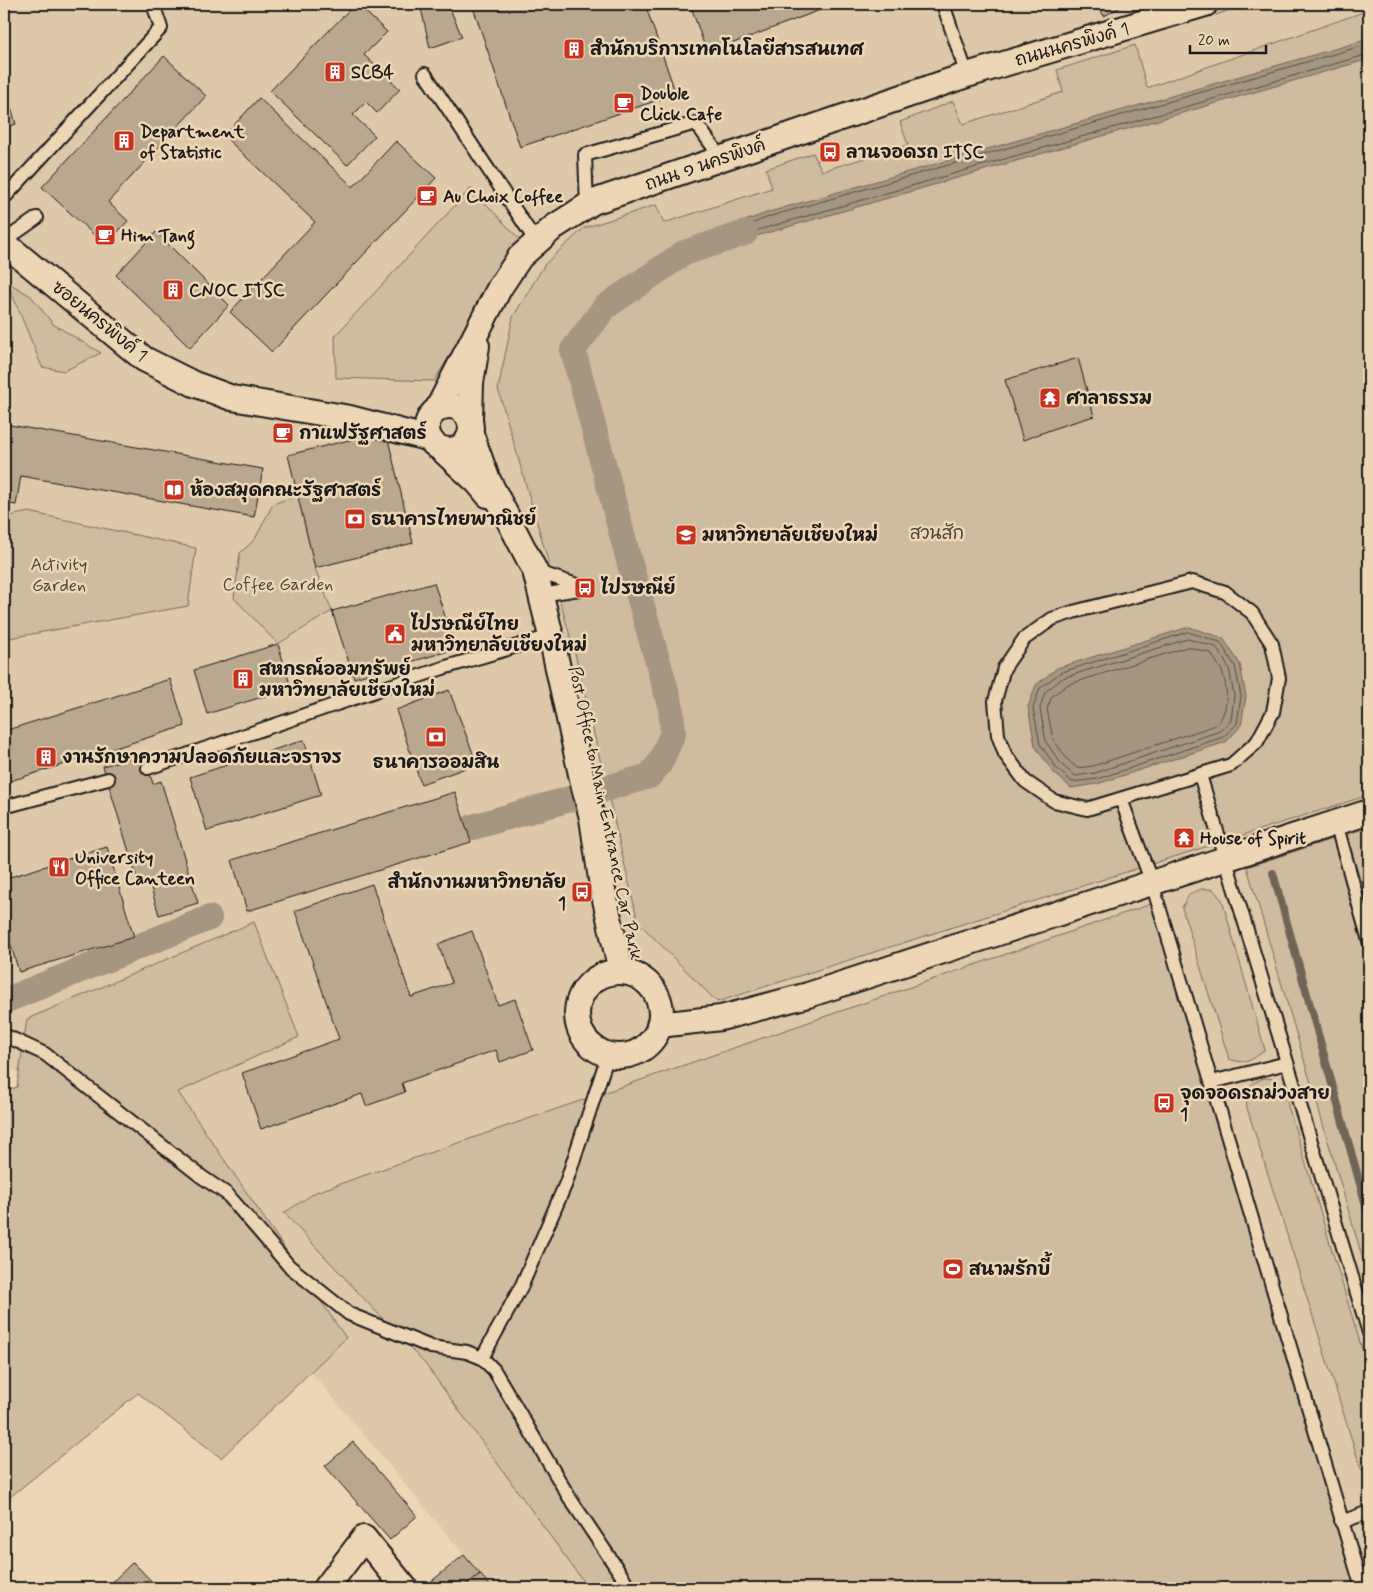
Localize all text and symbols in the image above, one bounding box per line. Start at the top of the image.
street label: ถนนนครพิงค์ 1 [1012,15,1132,73]
scale bar [1190,22,1267,54]
text: 20 m [1198,31,1230,51]
building icon: สำนักบริการเทคโนโลยีสารสนเทศ [562,37,586,61]
place label: สำนักบริการเทคโนโลยีสารสนเทศ [590,37,864,62]
building icon: SCB4 [323,60,347,84]
place label: SCB4 [351,61,394,85]
place label: Double Click Cafe [640,82,722,127]
cafe icon: Double Click Cafe [612,91,636,115]
place label: Department of Statistic [140,120,245,165]
building icon: Department of Statistic [112,129,136,153]
street label: ถนน ๑ นครพิงค์ [641,131,769,197]
bus stop icon: ลานจอดรถ ITSC [818,140,842,164]
place label: ลานจอดรถ ITSC [846,141,984,165]
cafe icon: Au Choix Coffee [415,184,439,208]
place label: Au Choix Coffee [443,185,563,209]
cafe icon: Him Tang [93,223,117,247]
place label: Him Tang [121,224,195,250]
street label: ซอยนครพิงค์ 1 [46,274,154,368]
building icon: CNOC ITSC [161,278,185,302]
place label: CNOC ITSC [189,279,285,303]
temple icon: ศาลาธรรม [1038,386,1062,410]
place label: ศาลาธรรม [1066,387,1152,411]
place label: กาแฟรัฐศาสตร์ [299,420,427,446]
cafe icon: กาแฟรัฐศาสตร์ [271,421,295,445]
place label: ห้องสมุดคณะรัฐศาสตร์ [190,477,382,503]
library icon: ห้องสมุดคณะรัฐศาสตร์ [162,478,186,502]
place label: ธนาคารไทยพาณิชย์ [371,506,536,532]
bank icon: ธนาคารไทยพาณิชย์ [343,507,367,531]
park label: สวนสัก [910,522,964,546]
school or university icon: มหาวิทยาลัยเชียงใหม่ [674,523,698,547]
place label: มหาวิทยาลัยเชียงใหม่ [702,523,878,548]
park label: Activity Garden [31,553,87,598]
park label: Coffee Garden [223,573,333,597]
place label: ไปรษณีย์ [600,575,676,601]
bus stop icon: ไปรษณีย์ [573,576,597,600]
place label: ไปรษณีย์ไทย มหาวิทยาลัยเชียงใหม่ [410,611,587,658]
public building icon: ไปรษณีย์ไทย มหาวิทยาลัยเชียงใหม่ [383,622,407,646]
place label: สหกรณ์ออมทรัพย์ มหาวิทยาลัยเชียงใหม่ [259,656,435,703]
street label: Post Office to Main Entrance Car Park [562,664,648,962]
building icon: สหกรณ์ออมทรัพย์ มหาวิทยาลัยเชียงใหม่ [231,667,255,691]
bank icon: ธนาคารออมสิน [424,725,448,749]
building icon: งานรักษาความปลอดภัยและจราจร [34,745,58,769]
place label: งานรักษาความปลอดภัยและจราจร [62,746,342,770]
place label: ธนาคารออมสิน [373,751,499,775]
temple icon: House of Spirit [1172,826,1196,850]
place label: House of Spirit [1200,827,1306,851]
place label: University Office Canteen [75,846,195,891]
restaurant icon: University Office Canteen [47,855,71,879]
place label: สํานักงานมหาวิทยาลัย 1 [388,871,566,916]
bus stop icon: สํานักงานมหาวิทยาลัย 1 [570,880,594,904]
place label: จุดจอดรถม่วงสาย 1 [1180,1081,1330,1127]
bus stop icon: จุดจอดรถม่วงสาย 1 [1152,1091,1176,1115]
place label: สนามรักบี้ [969,1251,1053,1282]
sports icon: สนามรักบี้ [941,1257,965,1281]

